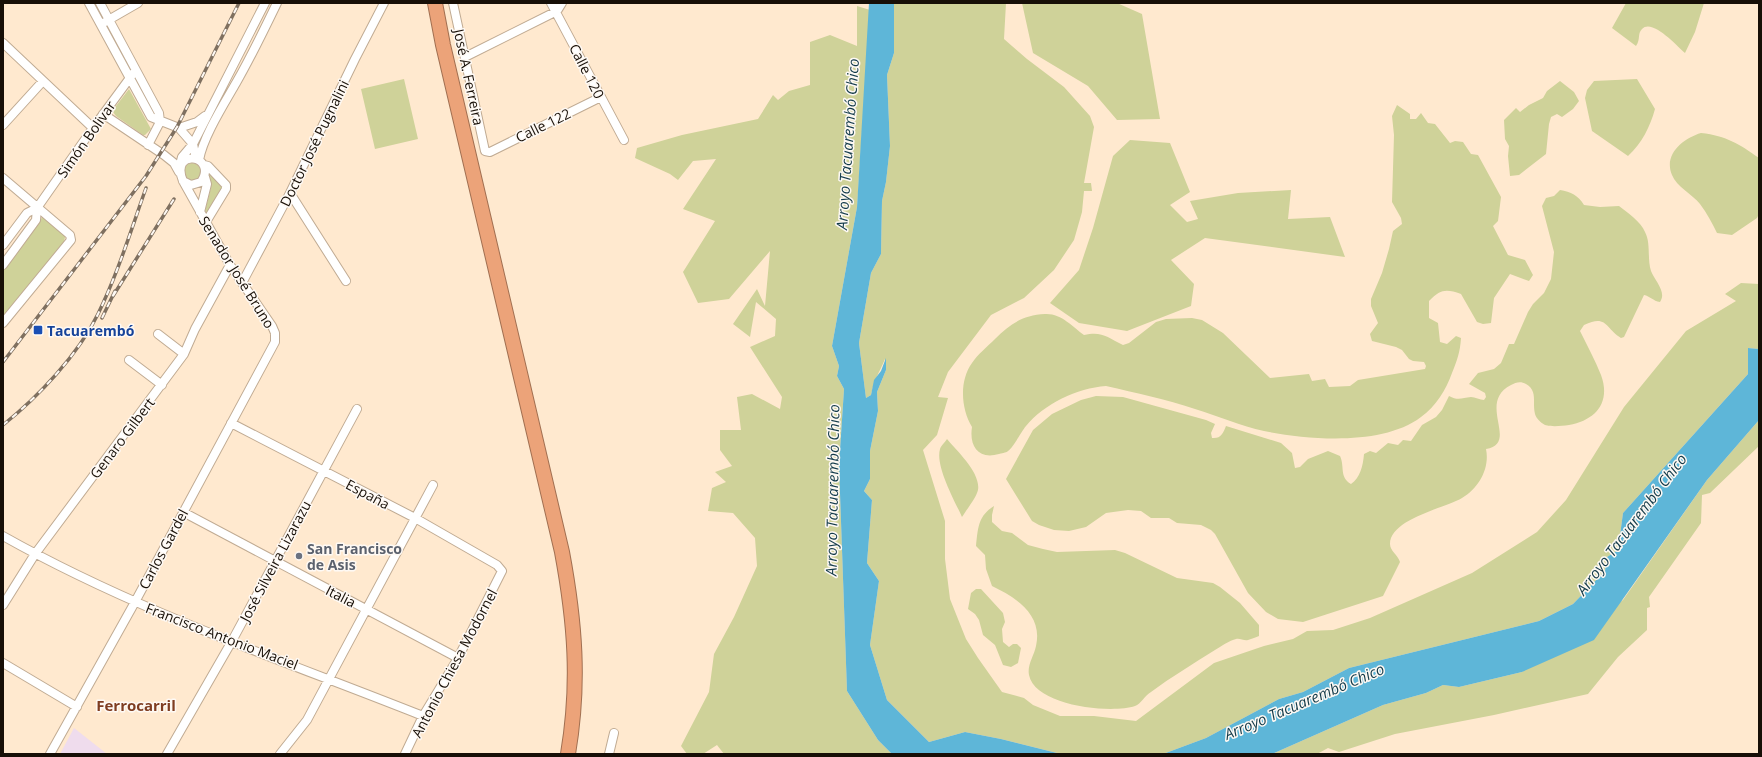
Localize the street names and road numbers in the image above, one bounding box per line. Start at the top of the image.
street label: José A. Ferreira [449,25,488,127]
street label: Calle 120 [565,40,609,102]
street label: Doctor José Pugnalini [275,77,353,209]
street label: Simón Bolivar [52,97,120,181]
street label: Calle 122 [512,103,574,147]
street label: Senador José Bruno [195,212,279,332]
street label: Genaro Gilbert [85,394,159,482]
street label: España [343,475,393,513]
street label: José Silveira Lizarazu [234,497,315,627]
street label: Carlos Gardel [134,506,192,592]
street label: Italia [323,580,359,612]
street label: Antonio Chiesa Modornel [407,585,501,741]
street label: Francisco Antonio Maciel [143,598,301,674]

